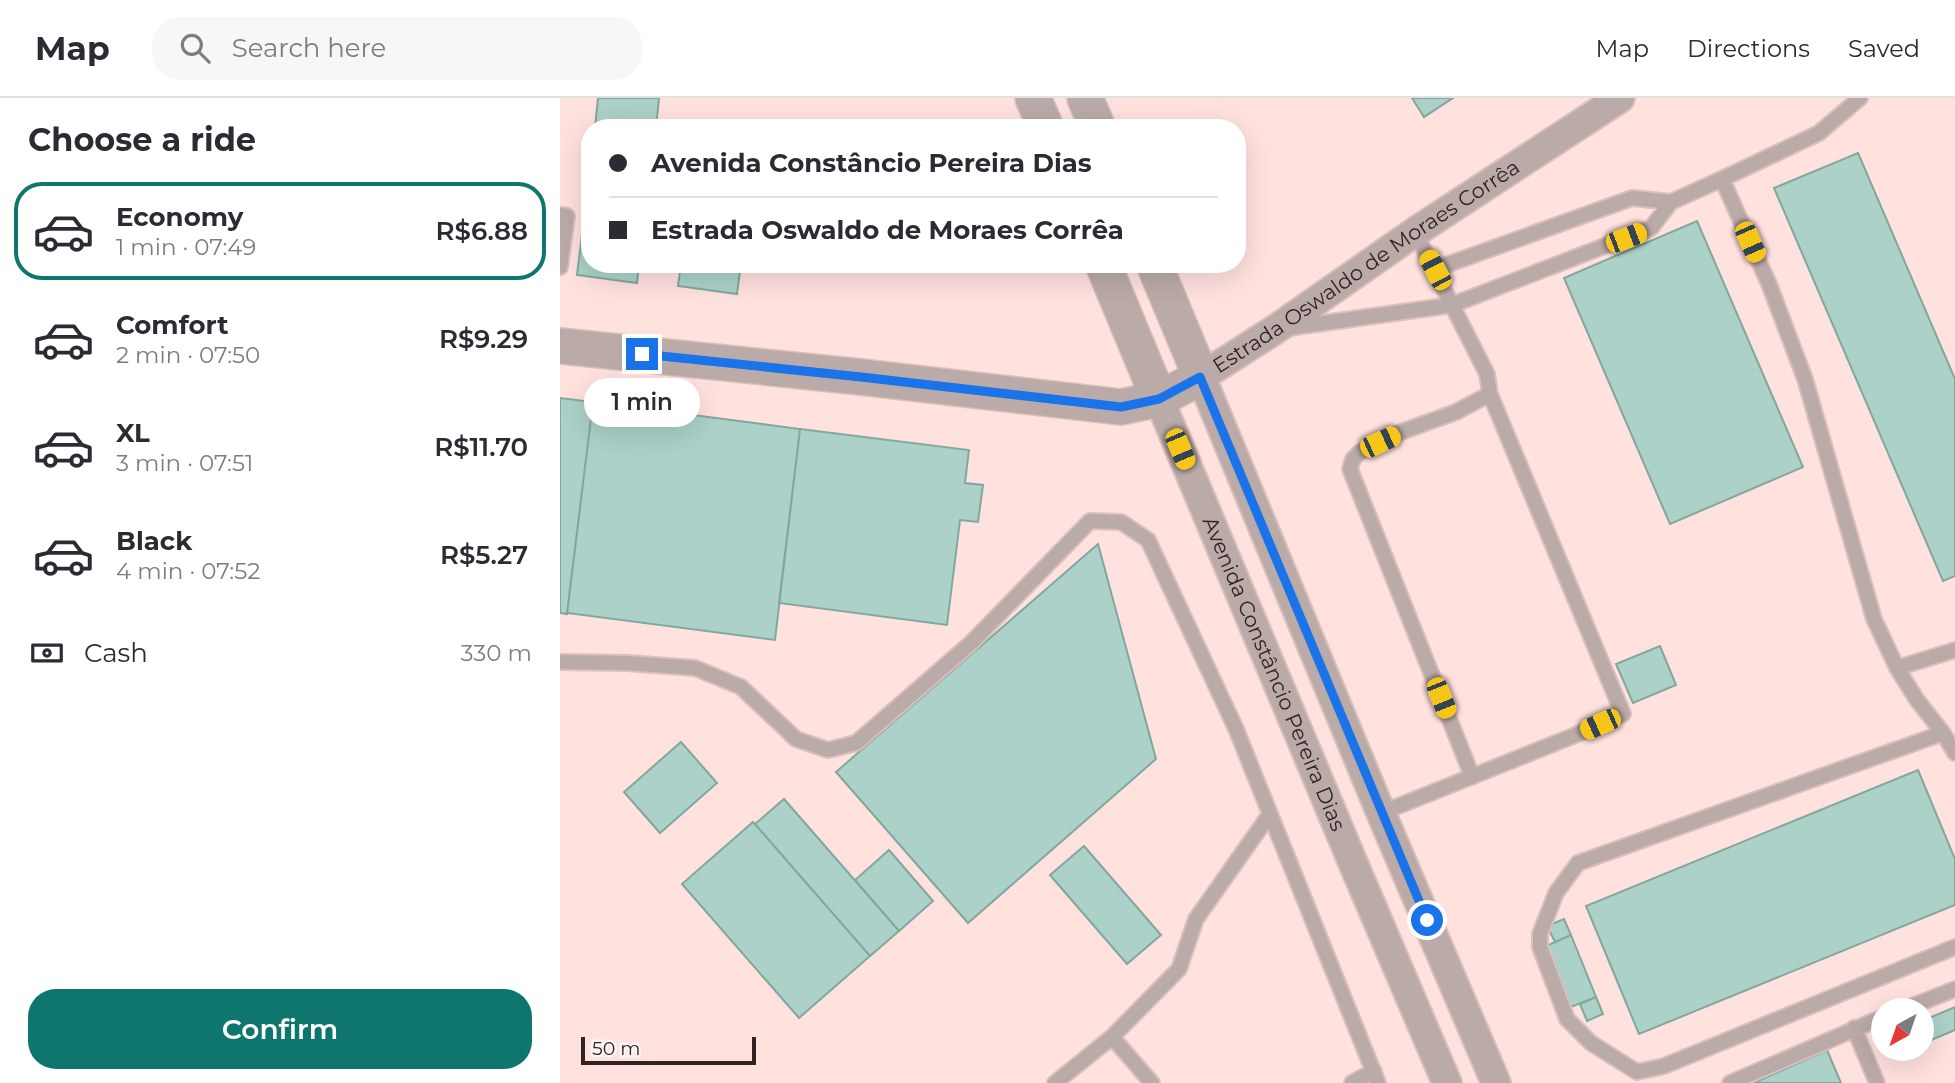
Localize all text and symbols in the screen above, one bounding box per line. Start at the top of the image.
search box [152,17,642,80]
text: Map [35,28,110,68]
icon: search [176,29,214,67]
text: Search here [232,32,386,64]
text: Map [1596,34,1649,63]
text: Directions [1687,34,1810,63]
text: Saved [1848,34,1920,63]
text: Choose a ride [28,120,256,159]
text: Avenida Constâncio Pereira Dias [651,147,1092,179]
street label: Estrada Oswaldo de Moraes Corrêa [1208,154,1524,378]
icon: car [32,200,95,263]
text: Economy [116,201,243,233]
text: Estrada Oswaldo de Moraes Corrêa [651,214,1124,246]
text: R$6.88 [436,215,528,247]
car [1732,219,1769,265]
car [1603,221,1650,255]
text: 1 min · 07:49 [116,233,256,261]
car [1416,247,1455,293]
icon: car [32,308,95,371]
text: Comfort [116,309,228,341]
text: R$9.29 [439,323,528,355]
route end [626,338,658,370]
text: 2 min · 07:50 [116,341,260,369]
callout: 1 min [584,378,700,428]
text: 1 min [611,388,673,416]
icon: car [32,416,95,479]
text: XL [116,417,150,449]
car [1357,424,1404,460]
car [1163,426,1198,472]
text: R$11.70 [434,431,528,463]
text: 3 min · 07:51 [116,449,253,477]
street label: Avenida Constâncio Pereira Dias [1198,513,1351,835]
icon: car [32,524,95,587]
text: Black [116,525,192,557]
text: R$5.27 [440,539,528,571]
text: 4 min · 07:52 [116,557,260,585]
icon: cash [28,634,66,672]
text: Cash [84,637,148,669]
text: 330 m [461,639,532,667]
car [1424,675,1459,721]
car [1577,706,1624,742]
route start [1411,904,1443,936]
button: Confirm [28,989,532,1069]
north arrow [1871,998,1934,1060]
map controls [1871,998,1934,1061]
scale bar [581,1034,756,1066]
text: 50 m [592,1037,640,1060]

